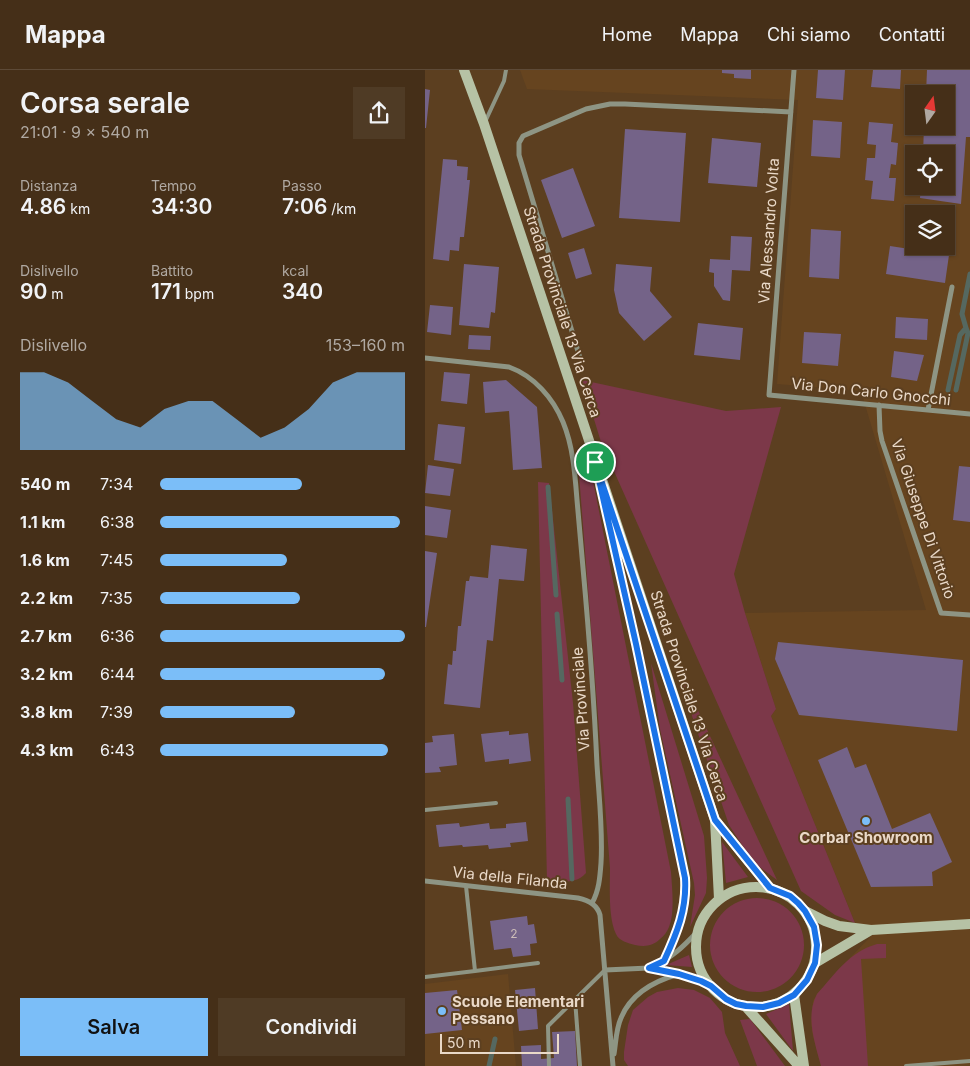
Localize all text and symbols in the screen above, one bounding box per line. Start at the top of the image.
text: Mappa [25,20,106,49]
text: Home [602,24,652,45]
text: Mappa [680,24,739,45]
text: Chi siamo [767,24,851,45]
text: Contatti [879,24,945,45]
north arrow [905,85,955,135]
map controls [905,85,955,255]
text: Corsa serale [20,86,190,120]
button: share [353,87,405,139]
text: 21:01 · 9 × 540 m [20,122,149,142]
button: locate [905,145,955,195]
street label: Via Alessandro Volta [754,157,783,305]
text: Distanza [20,177,77,194]
text: Tempo [151,177,196,194]
text: Passo [282,177,322,194]
text: 4.86 [20,194,66,219]
text: 34:30 [151,194,212,219]
text: 7:06 [282,194,327,219]
text: km [66,200,90,217]
text: /km [327,200,356,217]
street label: Strada Provinciale 13 Via Cerca [519,204,606,420]
button: layers [905,205,955,255]
text: Dislivello [20,262,79,279]
text: Battito [151,262,193,279]
text: kcal [282,262,309,279]
text: 90 [20,279,47,304]
text: 171 [151,279,181,304]
text: 340 [282,279,323,304]
text: m [47,285,64,302]
text: bpm [181,285,214,302]
text: Dislivello [20,335,87,355]
text: 153–160 m [326,335,405,355]
street label: Via Don Carlo Gnocchi [790,374,952,409]
street label: Via Giuseppe Di Vittorio [887,436,960,601]
pin [574,441,616,483]
icon: arrive [581,448,609,476]
text: 540 m [20,474,70,494]
text: 7:34 [100,474,133,494]
text: 1.1 km [20,512,65,532]
text: 6:38 [100,512,134,532]
text: 1.6 km [20,550,70,570]
text: 7:45 [100,550,133,570]
text: 2.2 km [20,588,73,608]
text: 7:35 [100,588,133,608]
street label: Strada Provinciale 13 Via Cerca [646,588,733,804]
text: 2.7 km [20,626,72,646]
text: 6:36 [100,626,134,646]
street label: Via Provinciale [567,646,594,752]
text: 3.2 km [20,664,73,684]
text: 6:44 [100,664,135,684]
text: 3.8 km [20,702,73,722]
text: 7:39 [100,702,133,722]
text: 4.3 km [20,740,73,760]
text: 6:43 [100,740,135,760]
marker: Corbar Showroom [860,815,872,827]
place label: Corbar Showroom [799,828,933,847]
street label: Via della Filanda [452,862,568,893]
house number: 2 [510,926,518,941]
place label: Scuole Elementari Pessano [452,992,584,1028]
button: Salva [20,998,208,1056]
button: Condividi [218,998,405,1056]
marker: Scuole Elementari Pessano [436,1005,448,1017]
scale bar [440,1031,559,1054]
text: 50 m [447,1034,481,1051]

